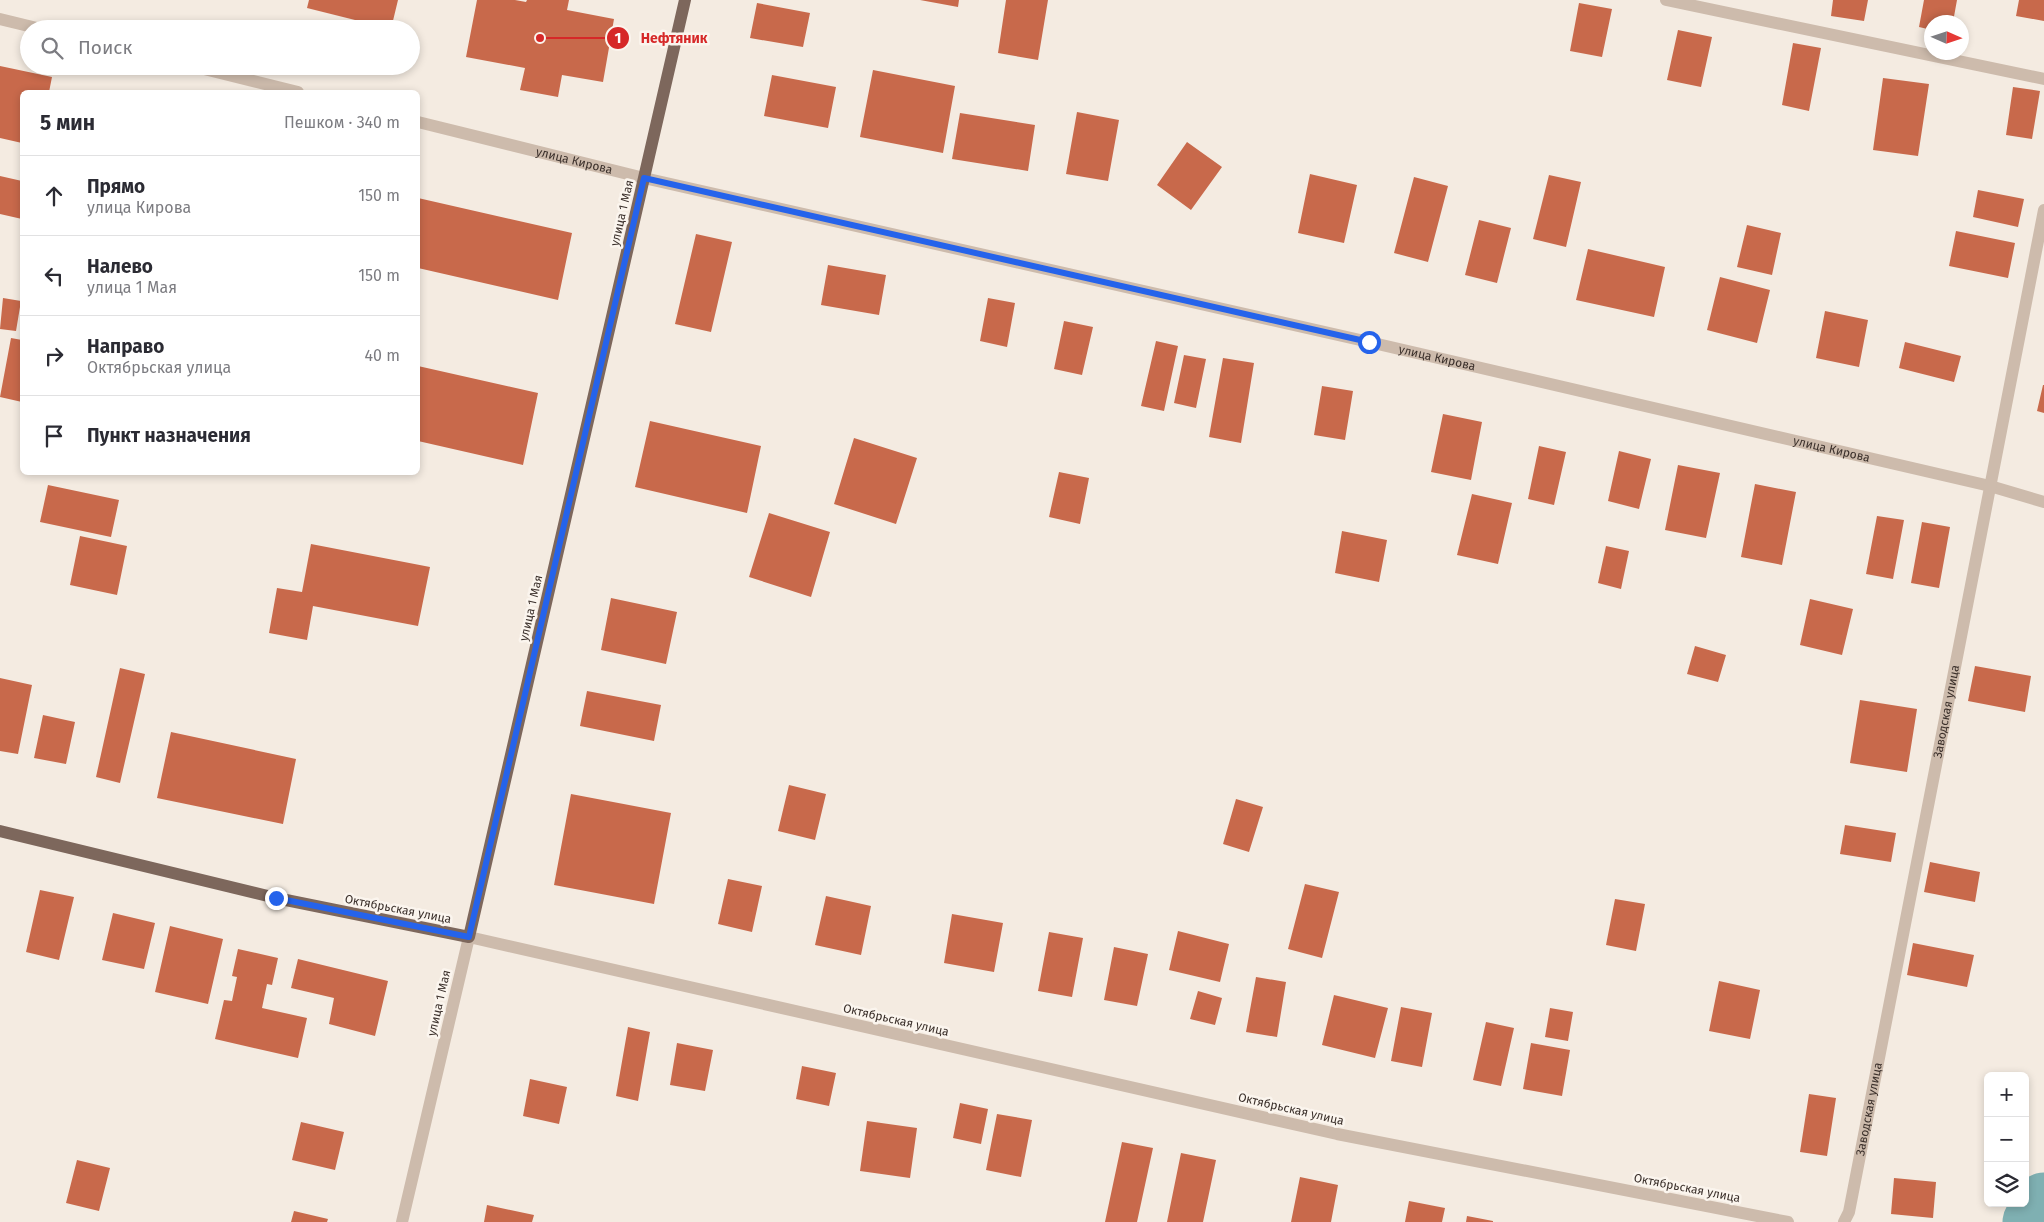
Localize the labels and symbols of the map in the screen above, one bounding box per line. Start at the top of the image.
north arrow [1924,15,1969,60]
callout: Нефтяник [606,23,717,52]
text: 1 [615,29,621,47]
text: Нефтяник [641,30,708,47]
street label: улица Кирова [535,145,614,177]
street label: улица 1 Мая [608,179,636,247]
route start [1358,331,1381,354]
street label: улица Кирова [1397,342,1477,373]
street label: улица Кирова [1792,434,1871,465]
street label: улица 1 Мая [517,574,545,642]
street label: Заводская улица [1930,664,1962,759]
route end [265,887,288,910]
street label: Октябрьская улица [344,892,452,926]
street label: улица 1 Мая [425,969,453,1037]
street label: Октябрьская улица [842,1001,950,1039]
street label: Заводская улица [1853,1061,1885,1157]
street label: Октябрьская улица [1237,1090,1345,1128]
street label: Октябрьская улица [1633,1171,1741,1205]

